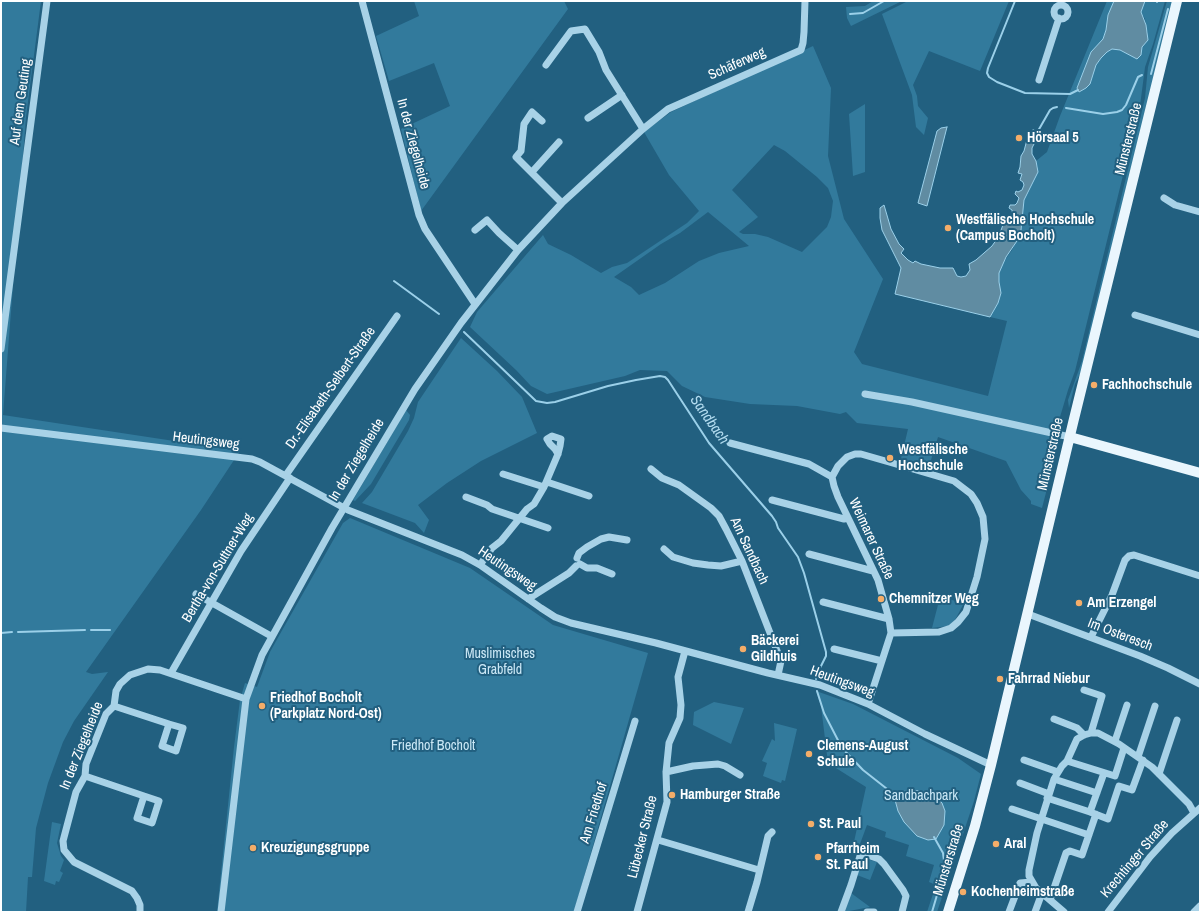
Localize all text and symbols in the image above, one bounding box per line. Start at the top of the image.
street label: Schäferweg [706,44,768,84]
street label: Auf dem Geuting [7,58,35,146]
street label: In der Ziegelheide [393,97,433,191]
street label: Münsterstraße [1112,101,1146,177]
place label: Hörsaal 5 [1027,130,1079,146]
marker: Hörsaal 5 [1014,133,1024,143]
place label: Westfälische Hochschule (Campus Bocholt) [956,212,1094,244]
marker: Westfälische Hochschule (Campus Bocholt) [943,223,953,233]
street label: Dr.-Elisabeth-Selbert-Straße [283,324,379,452]
place label: Fachhochschule [1102,377,1192,393]
marker: Fachhochschule [1089,380,1099,390]
water label: Sandbach [686,392,732,448]
street label: In der Ziegelheide [326,416,388,504]
street label: Münsterstraße [1034,416,1068,492]
street label: Heutingsweg [172,429,240,453]
place label: Westfälische Hochschule [898,442,968,474]
marker: Westfälische Hochschule [885,453,895,463]
street label: Weimarer Straße [845,496,897,582]
street label: Bertha-von-Suttner-Weg [179,510,257,626]
street label: Am Sandbach [726,515,772,587]
street label: Heutingsweg [475,543,539,595]
place label: Chemnitzer Weg [889,591,979,607]
marker: Chemnitzer Weg [876,594,886,604]
place label: Am Erzengel [1087,595,1157,611]
marker: Am Erzengel [1074,598,1084,608]
street label: Im Osteresch [1085,615,1155,655]
place label: Bäckerei Gildhuis [751,633,799,666]
marker: Bäckerei Gildhuis [738,644,748,654]
park label: Muslimisches Grabfeld [465,646,535,678]
street label: Heutingsweg [808,663,876,701]
place label: Fahrrad Niebur [1008,671,1090,687]
marker: Fahrrad Niebur [995,674,1005,684]
place label: Friedhof Bocholt (Parkplatz Nord-Ost) [270,690,382,722]
street label: In der Ziegelheide [57,700,107,792]
marker: Friedhof Bocholt (Parkplatz Nord-Ost) [257,701,267,711]
park label: Friedhof Bocholt [391,738,475,754]
place label: Clemens-August Schule [817,738,908,770]
marker: Clemens-August Schule [804,749,814,759]
street label: Am Friedhof [577,780,611,846]
place label: Hamburger Straße [680,787,780,803]
park label: Sandbachpark [884,788,958,804]
marker: Hamburger Straße [667,790,677,800]
street label: Lübecker Straße [625,794,661,880]
place label: St. Paul [819,816,861,832]
street label: Krechtinger Straße [1097,816,1173,902]
marker: St. Paul [806,819,816,829]
street label: Münsterstraße [930,822,968,898]
place label: Aral [1004,836,1026,852]
marker: Aral [991,839,1001,849]
place label: Kreuzigungsgruppe [261,840,369,856]
place label: Pfarrheim St. Paul [826,841,880,874]
marker: Kreuzigungsgruppe [248,843,258,853]
marker: Pfarrheim St. Paul [813,852,823,862]
place label: Kochenheimstraße [971,884,1074,900]
marker: Kochenheimstraße [958,887,968,897]

